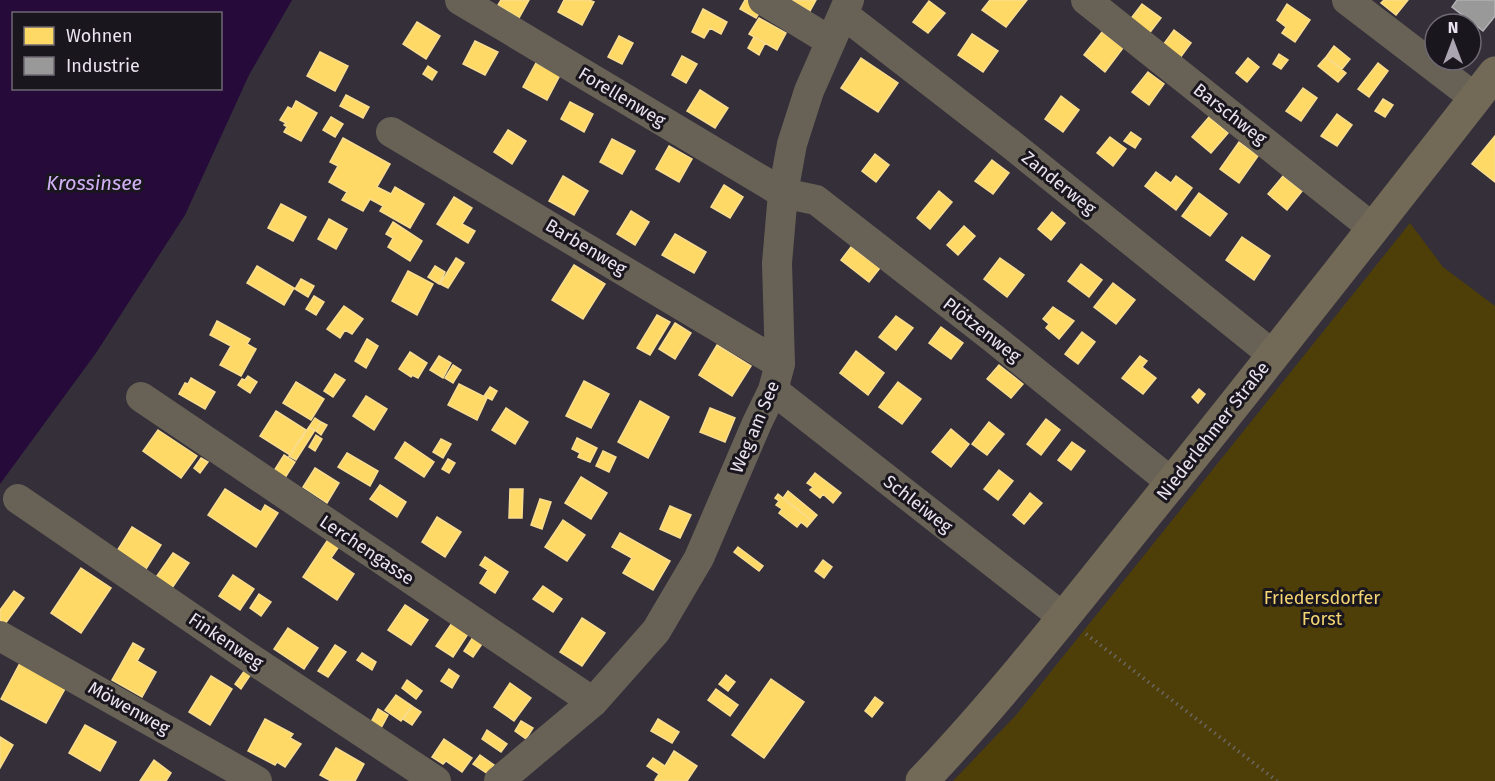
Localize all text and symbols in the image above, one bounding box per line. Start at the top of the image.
legend [12,12,222,90]
north arrow [1423,12,1483,72]
text: N [1448,18,1458,37]
text: Wohnen [66,25,133,47]
text: Industrie [66,55,140,77]
street label: Forellenweg [574,62,670,132]
street label: Barschweg [1189,79,1272,150]
street label: Zanderweg [1017,146,1101,220]
water label: Krossinsee [46,171,142,195]
street label: Barbenweg [541,214,631,280]
street label: Plötzenweg [939,293,1026,368]
street label: Niederlehmer Straße [1152,357,1274,505]
street label: Weg am See [726,378,784,476]
street label: Schleiweg [879,470,957,538]
street label: Lerchengasse [316,510,418,590]
park label: Friedersdorfer Forst [1264,587,1380,630]
street label: Finkenweg [184,608,268,674]
street label: Möwenweg [84,677,174,740]

